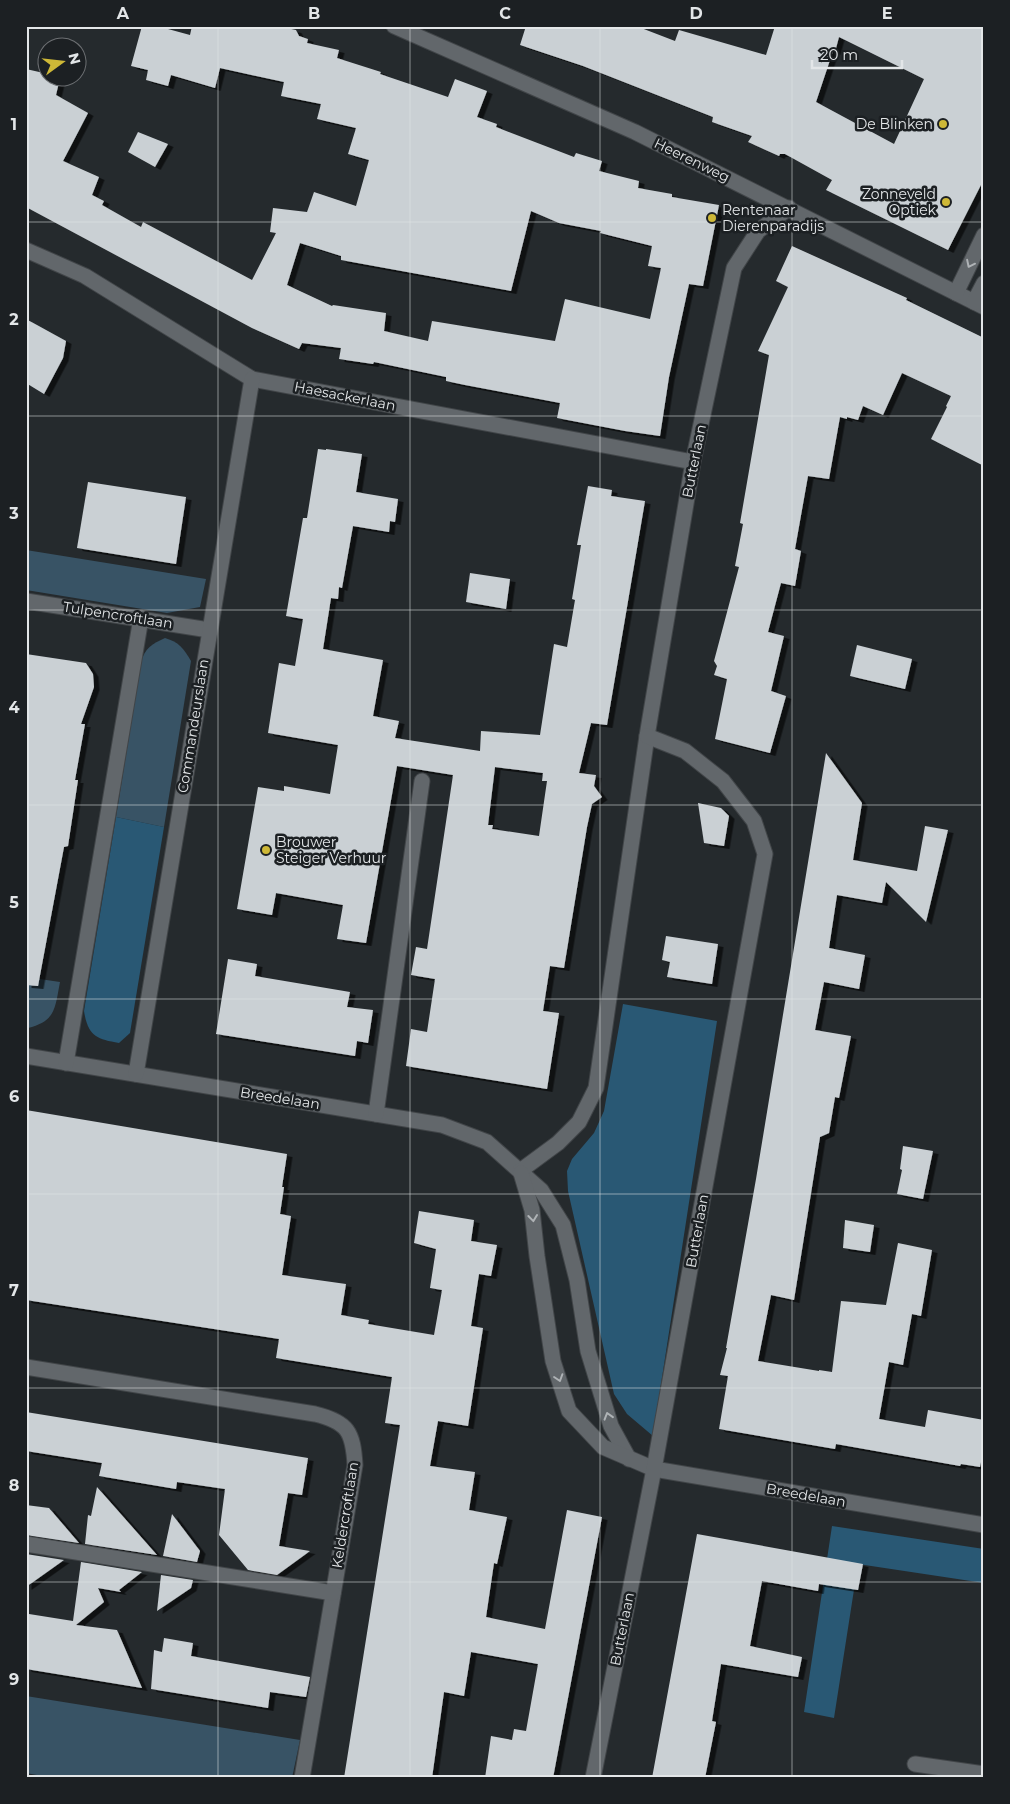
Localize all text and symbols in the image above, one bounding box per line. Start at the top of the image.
text: A [116,4,130,23]
text: B [308,4,320,23]
text: C [499,4,511,23]
text: D [689,4,703,23]
text: E [882,4,892,23]
north arrow [38,38,88,88]
scale bar [812,38,902,70]
text: 20 m [820,45,858,64]
text: N [64,51,85,66]
text: 1 [11,115,17,134]
place label: De Blinken [856,115,933,133]
marker: De Blinken [937,118,949,130]
street label: Heerenweg [651,134,733,186]
place label: Zonneveld Optiek [862,185,937,219]
marker: Zonneveld Optiek [940,196,952,208]
place label: Rentenaar Dierenparadijs [722,201,824,235]
marker: Rentenaar Dierenparadijs [706,212,718,224]
one-way arrow [966,259,976,268]
text: 2 [9,310,19,329]
street label: Haesackerlaan [293,377,397,415]
street label: Butterlaan [678,423,710,499]
text: 3 [8,504,19,523]
street label: Tulpencroftlaan [62,597,174,633]
street label: Commandeurslaan [174,658,212,794]
text: 4 [8,698,20,717]
place label: Brouwer Steiger Verhuur [276,833,387,867]
marker: Brouwer Steiger Verhuur [260,844,272,856]
text: 5 [9,893,19,912]
street label: Breedelaan [239,1083,321,1113]
text: 6 [9,1087,19,1106]
street label: Butterlaan [682,1193,712,1269]
one-way arrow [527,1215,538,1223]
text: 7 [9,1281,19,1300]
one-way arrow [553,1374,563,1382]
one-way arrow [603,1412,613,1420]
street label: Keldercroftlaan [328,1460,362,1570]
text: 8 [9,1476,19,1495]
street label: Breedelaan [765,1479,847,1511]
street label: Butterlaan [606,1591,638,1667]
text: 9 [9,1670,19,1689]

